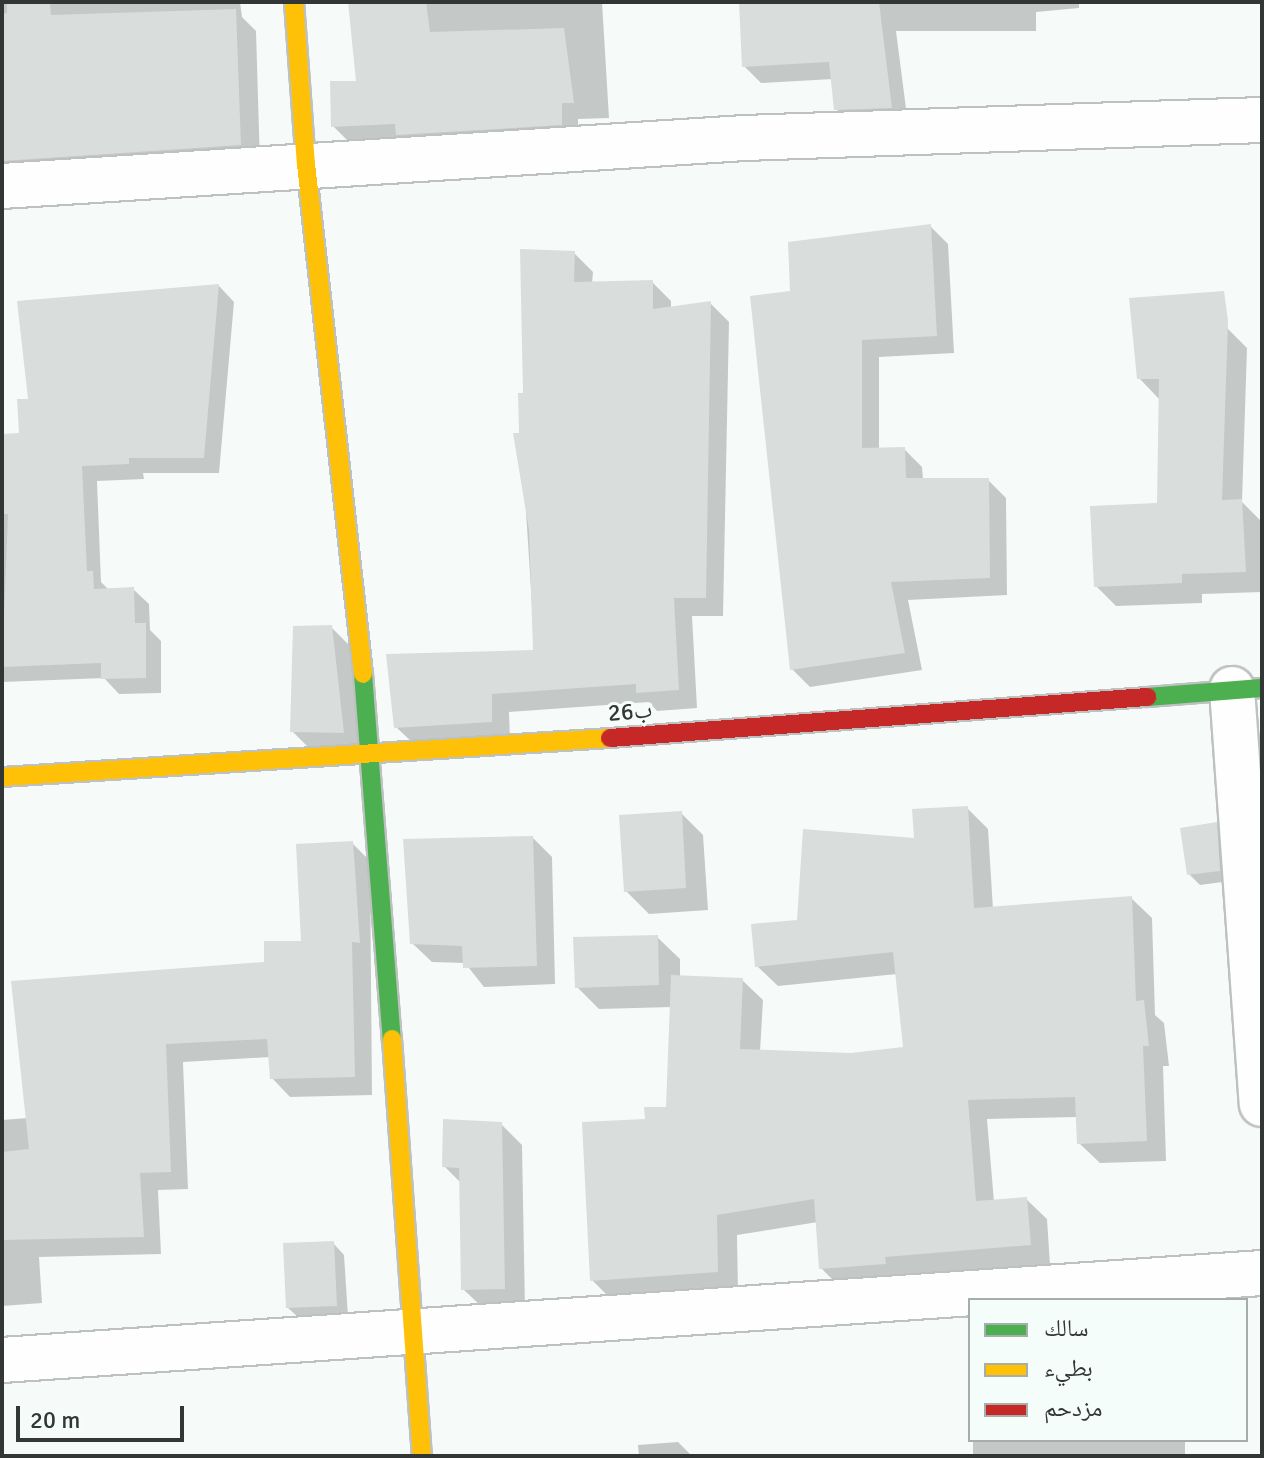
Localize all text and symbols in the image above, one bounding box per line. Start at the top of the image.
street label: 26ب [607,696,653,728]
legend [968,1298,1248,1442]
text: سالك [1044,1313,1089,1343]
text: بطيء [1044,1353,1093,1383]
scale bar [20,1390,188,1440]
text: مزدحم [1044,1393,1103,1423]
text: 20 m [30,1405,80,1435]

